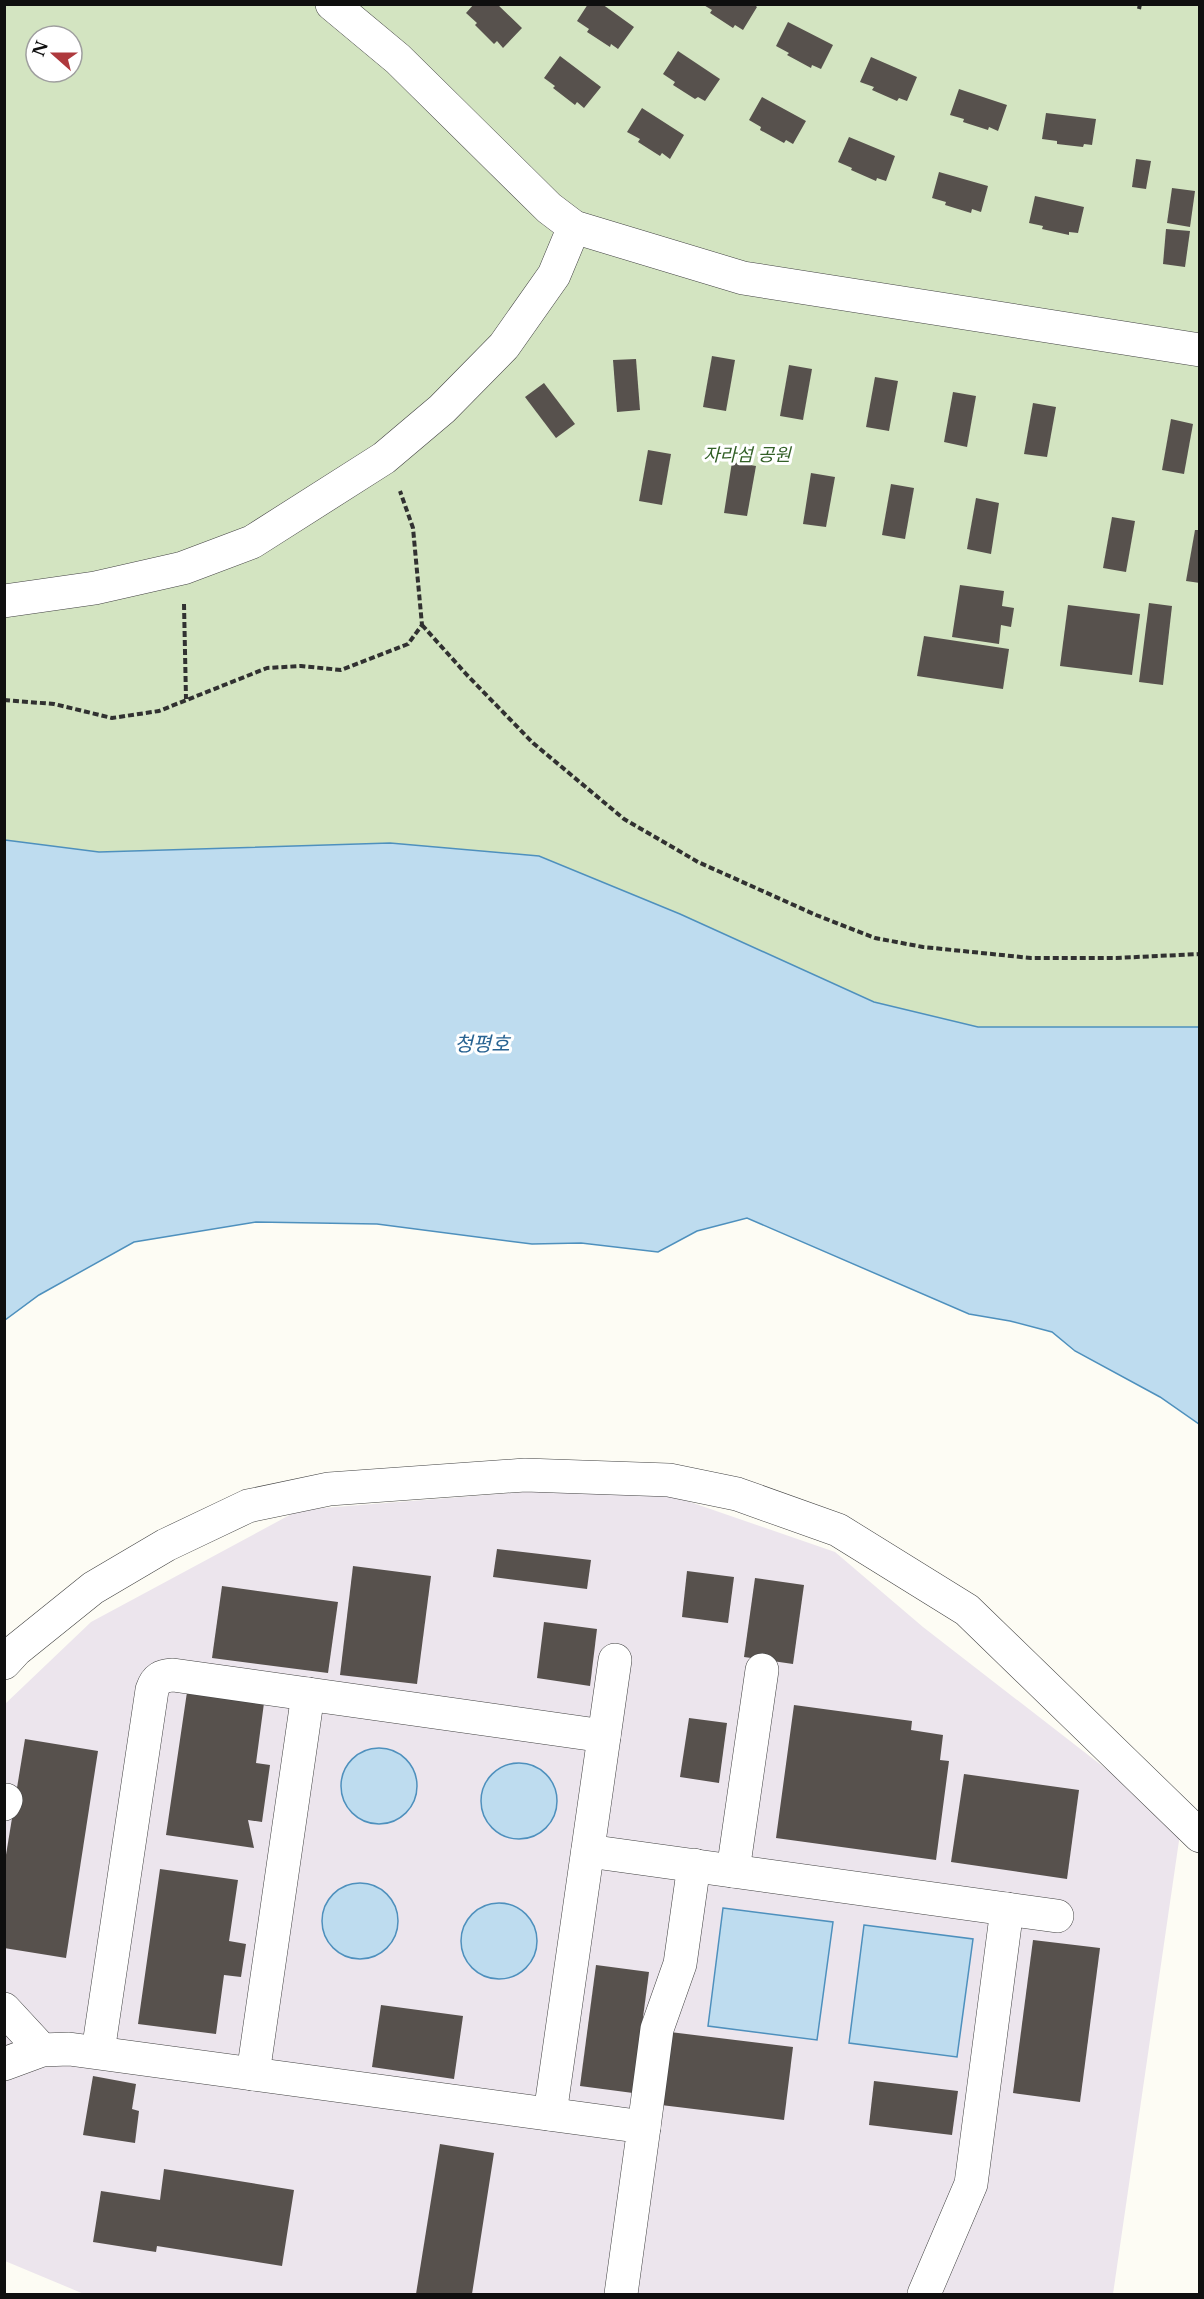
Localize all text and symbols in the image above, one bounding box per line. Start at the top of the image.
north arrow [24,24,84,84]
text: N [28,38,52,59]
park label: 자라섬 공원 [703,444,792,466]
water label: 청평호 [454,1032,511,1056]

